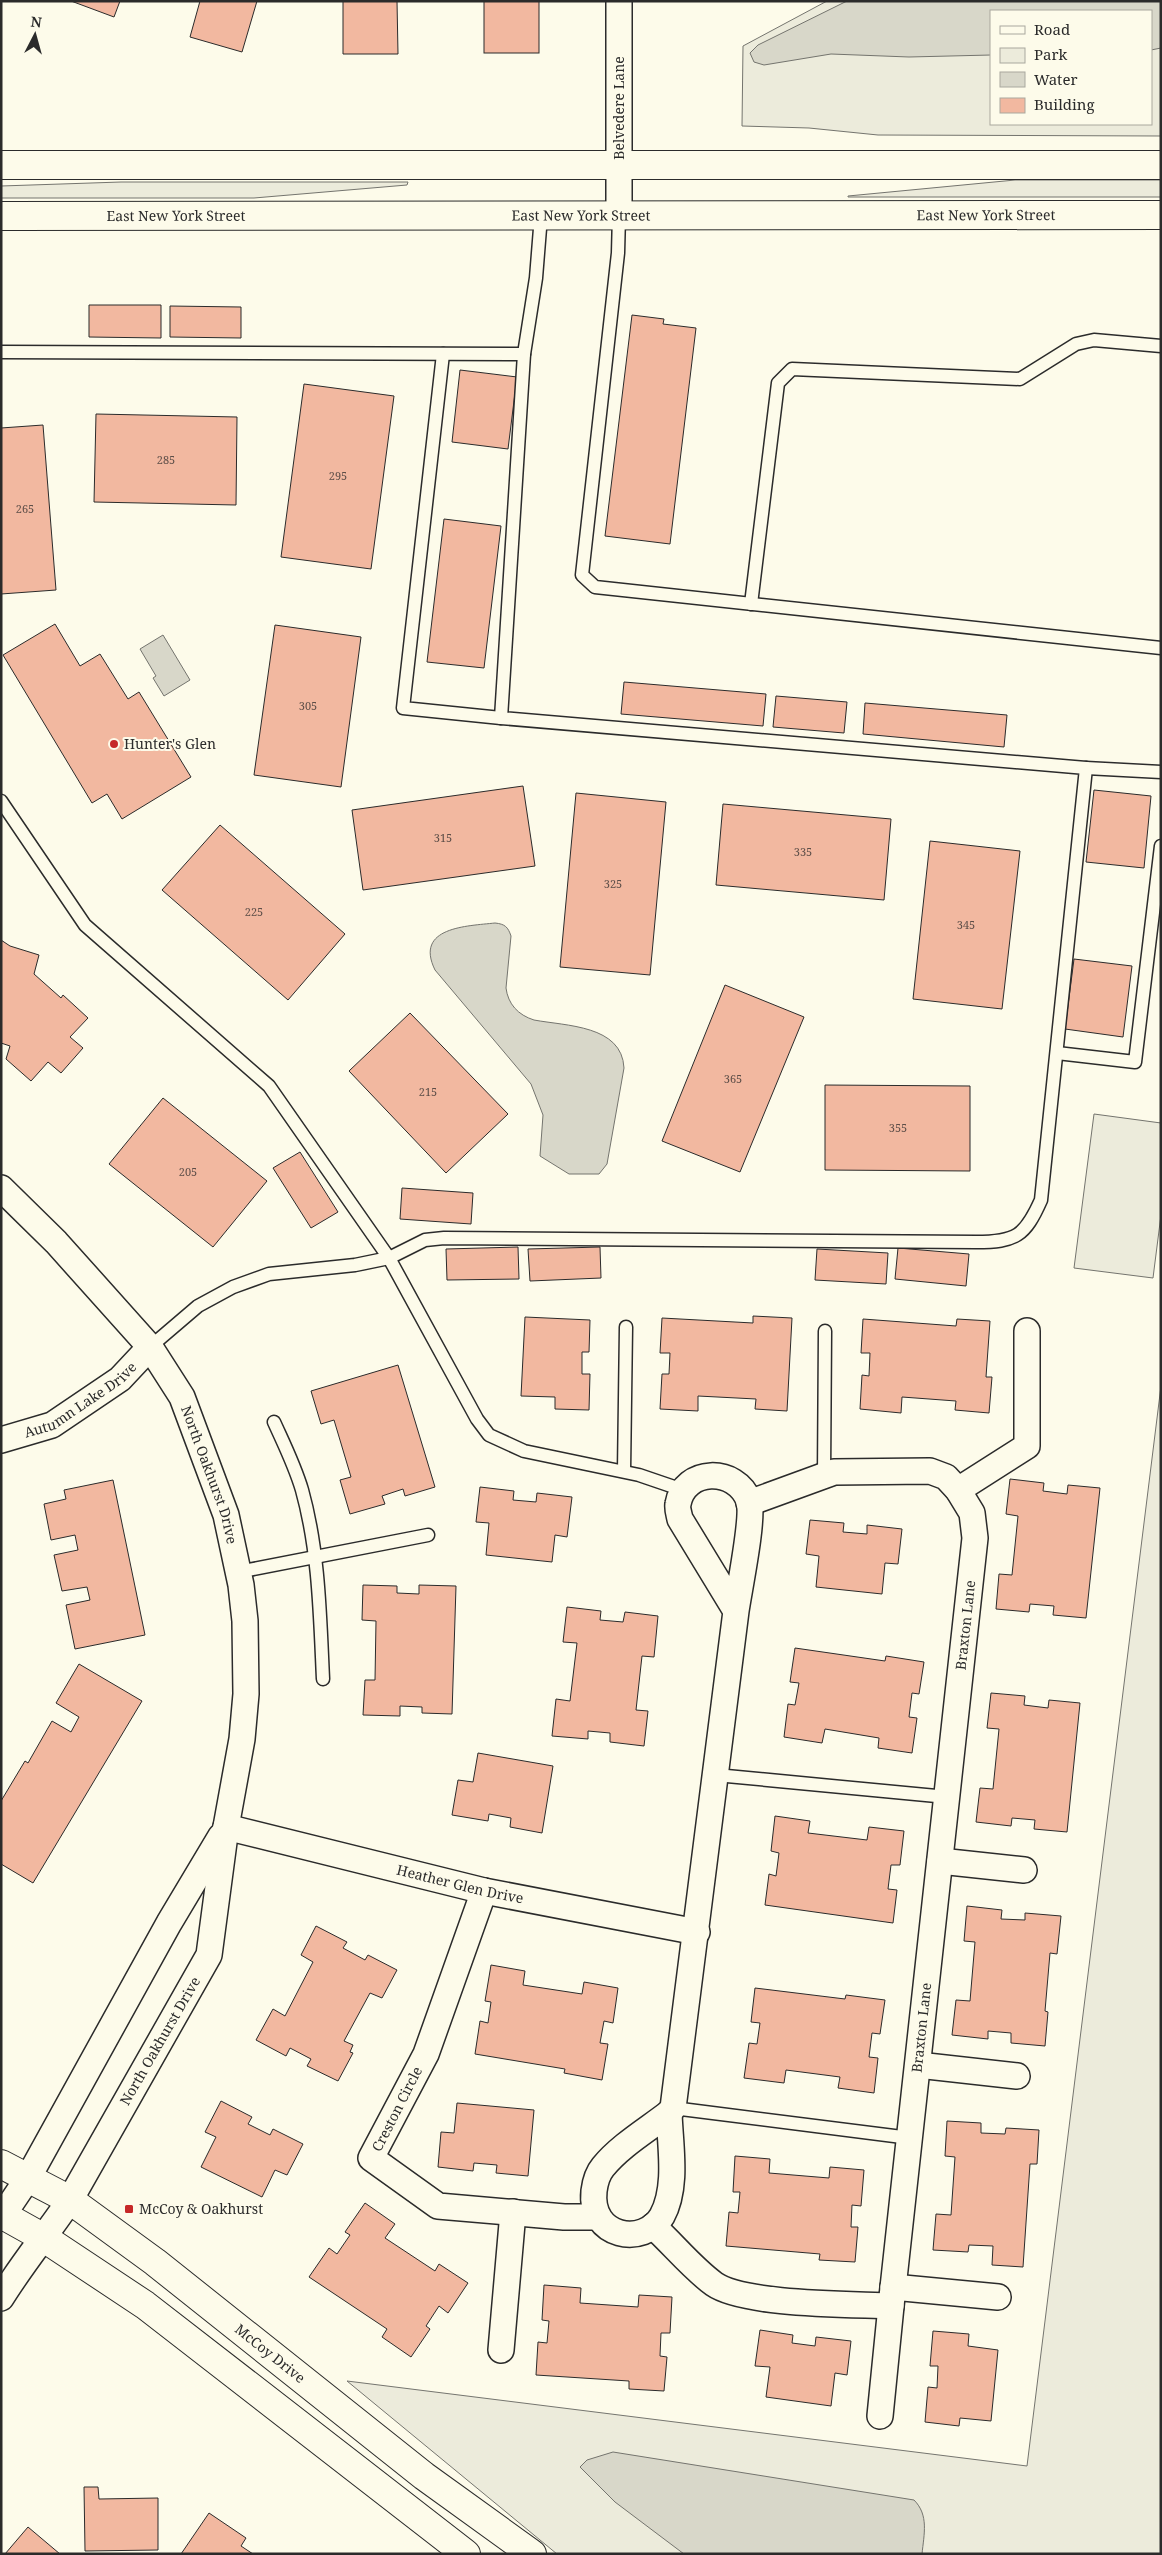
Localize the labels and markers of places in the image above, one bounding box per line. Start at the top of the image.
place label: Hunter's Glen [124,734,216,753]
marker: Hunter's Glen [108,738,120,750]
place label: McCoy & Oakhurst [139,2199,263,2218]
marker: McCoy & Oakhurst [123,2203,135,2215]

